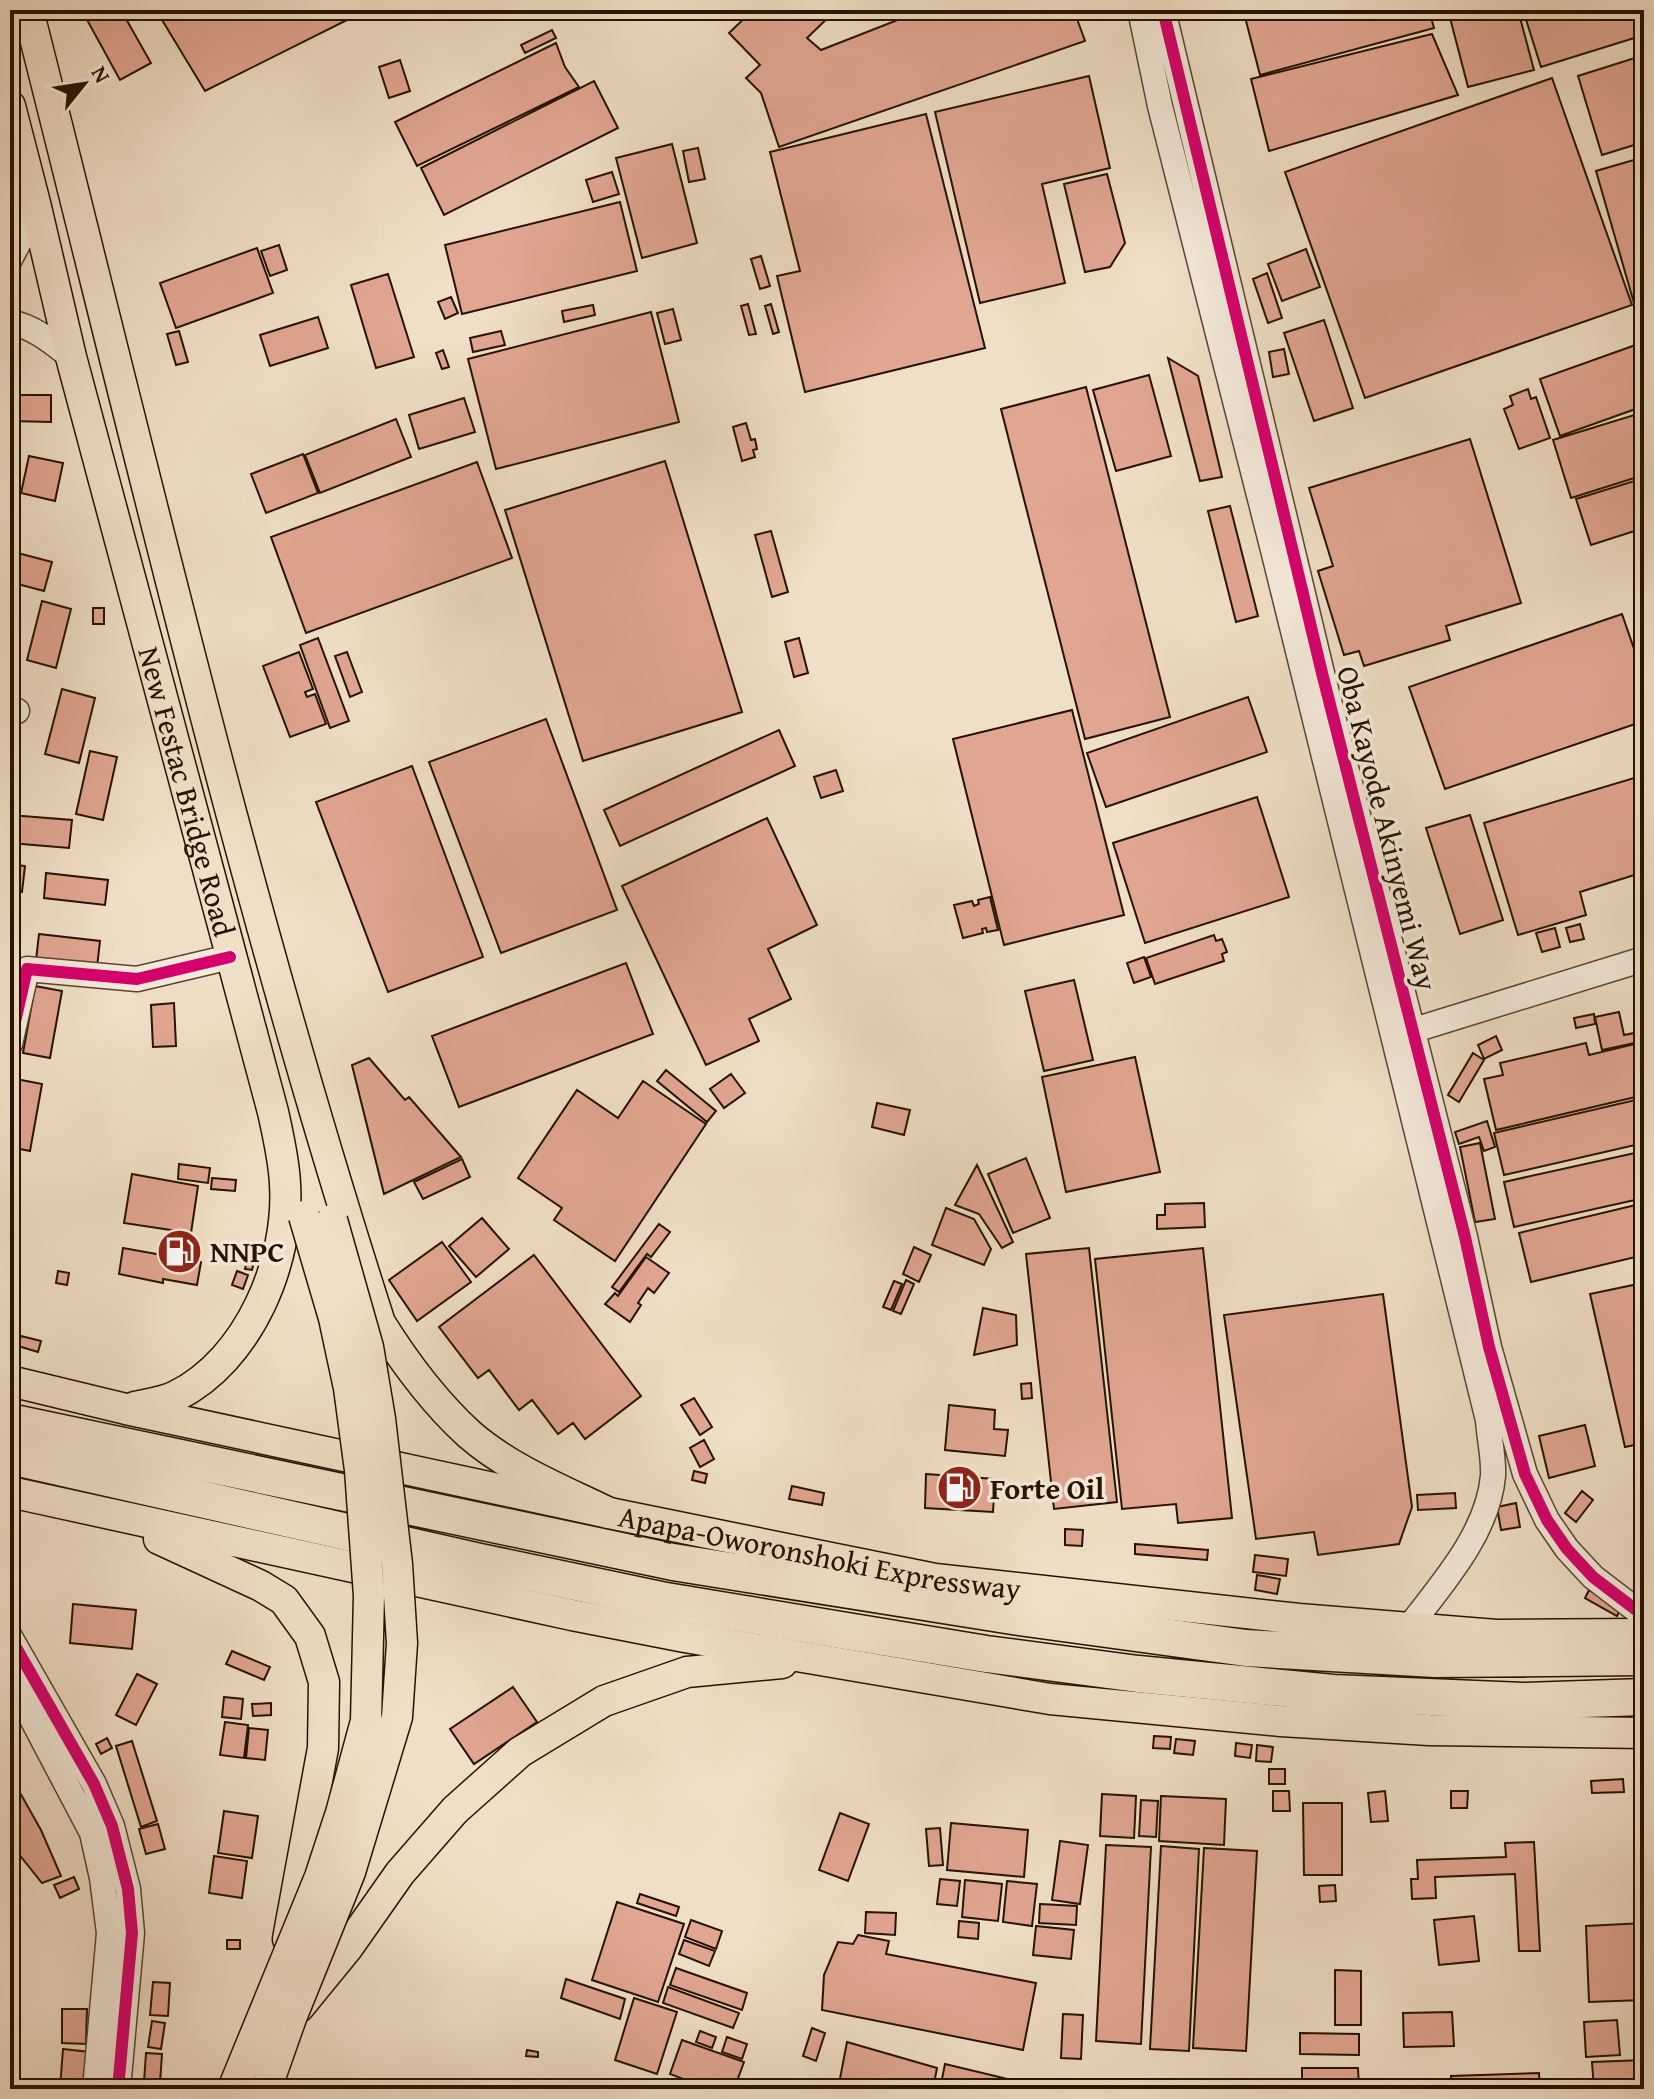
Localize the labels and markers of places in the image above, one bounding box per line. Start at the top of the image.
fuel station icon: NNPC [155,1227,203,1275]
place label: NNPC [210,1229,285,1273]
fuel station icon: Forte Oil [935,1464,983,1512]
place label: Forte Oil [990,1466,1104,1510]

